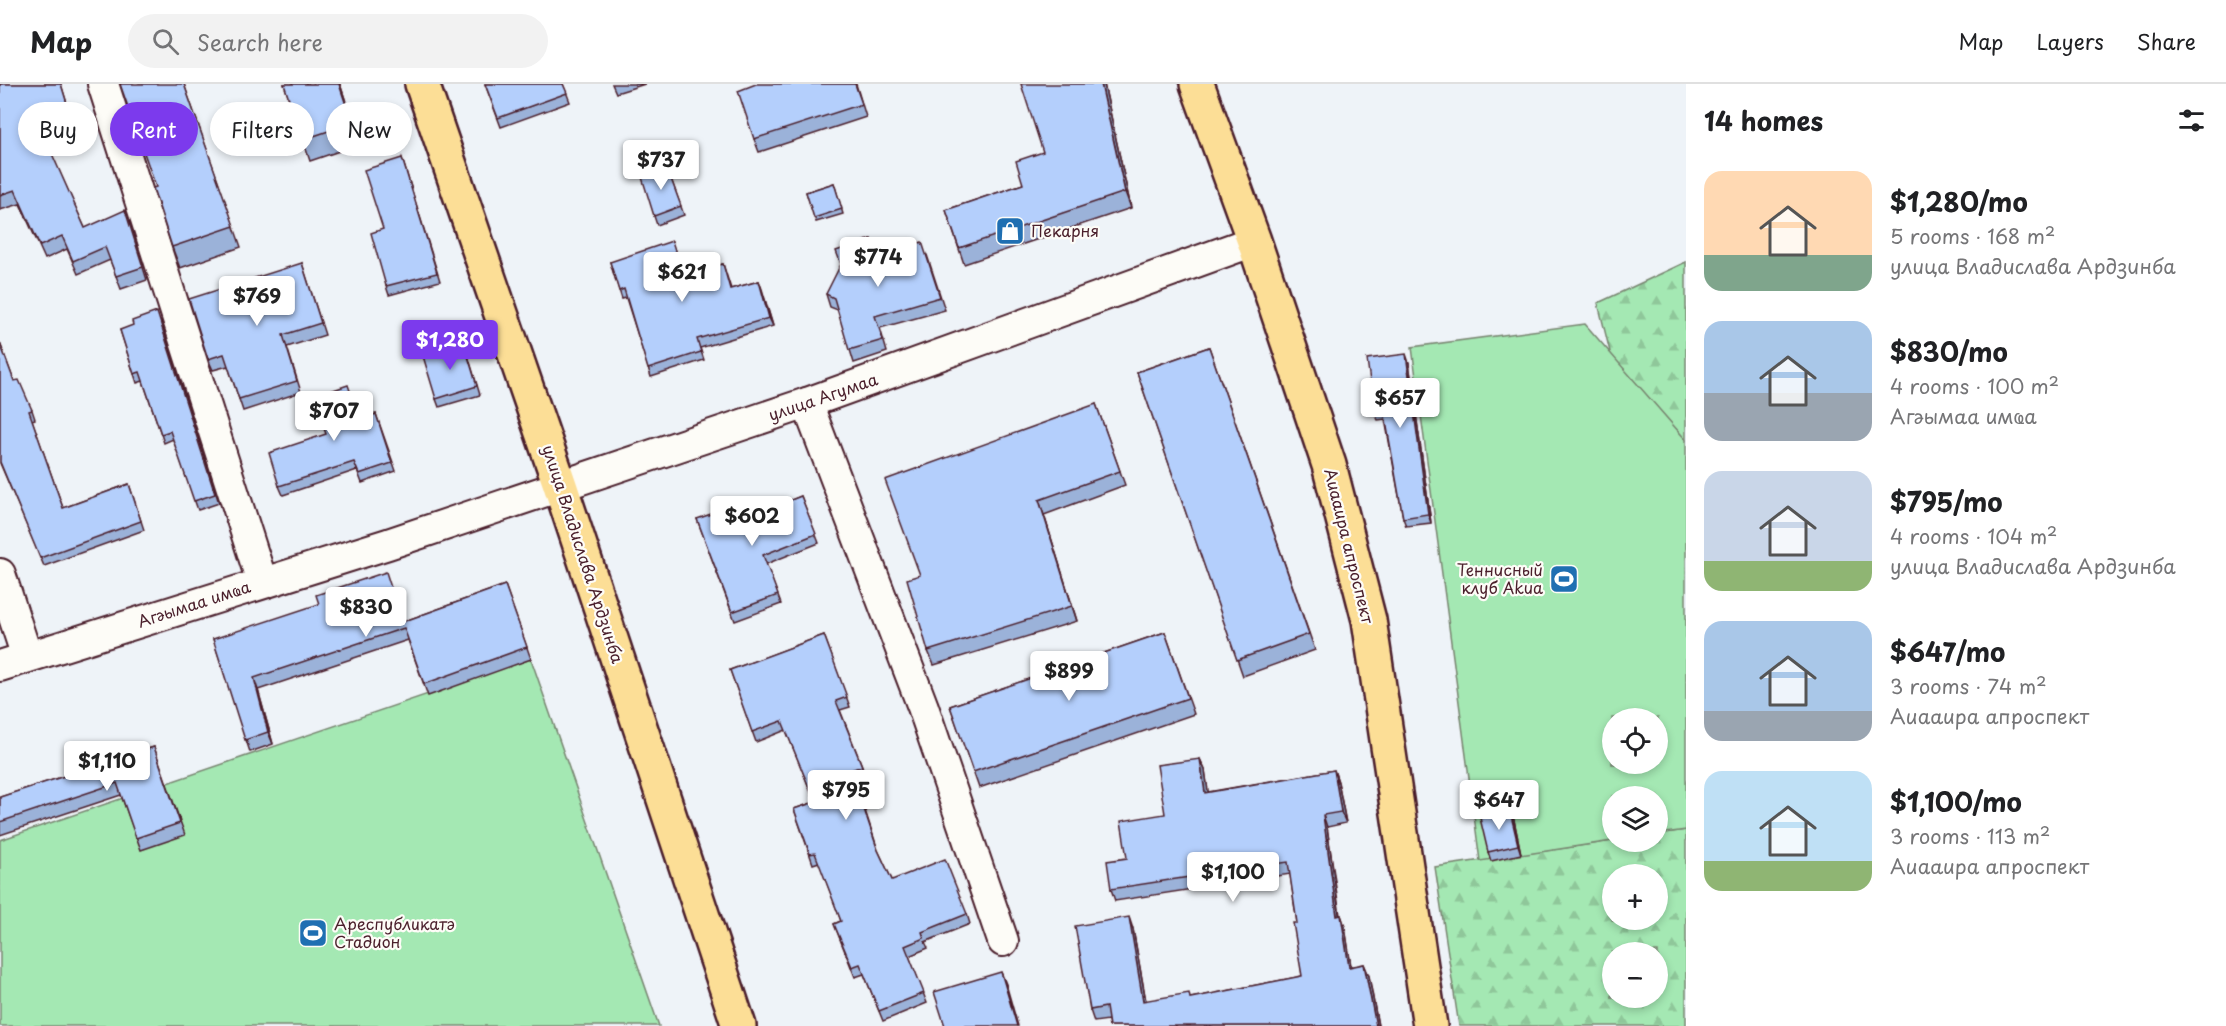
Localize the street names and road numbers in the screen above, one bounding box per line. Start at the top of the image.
street label: улица Агумаа [765,366,881,426]
street label: улица Владислава Ардзинба [537,441,631,666]
street label: Аиааира апроспект [1319,466,1381,626]
street label: Агәымаа имҩа [134,573,253,633]

